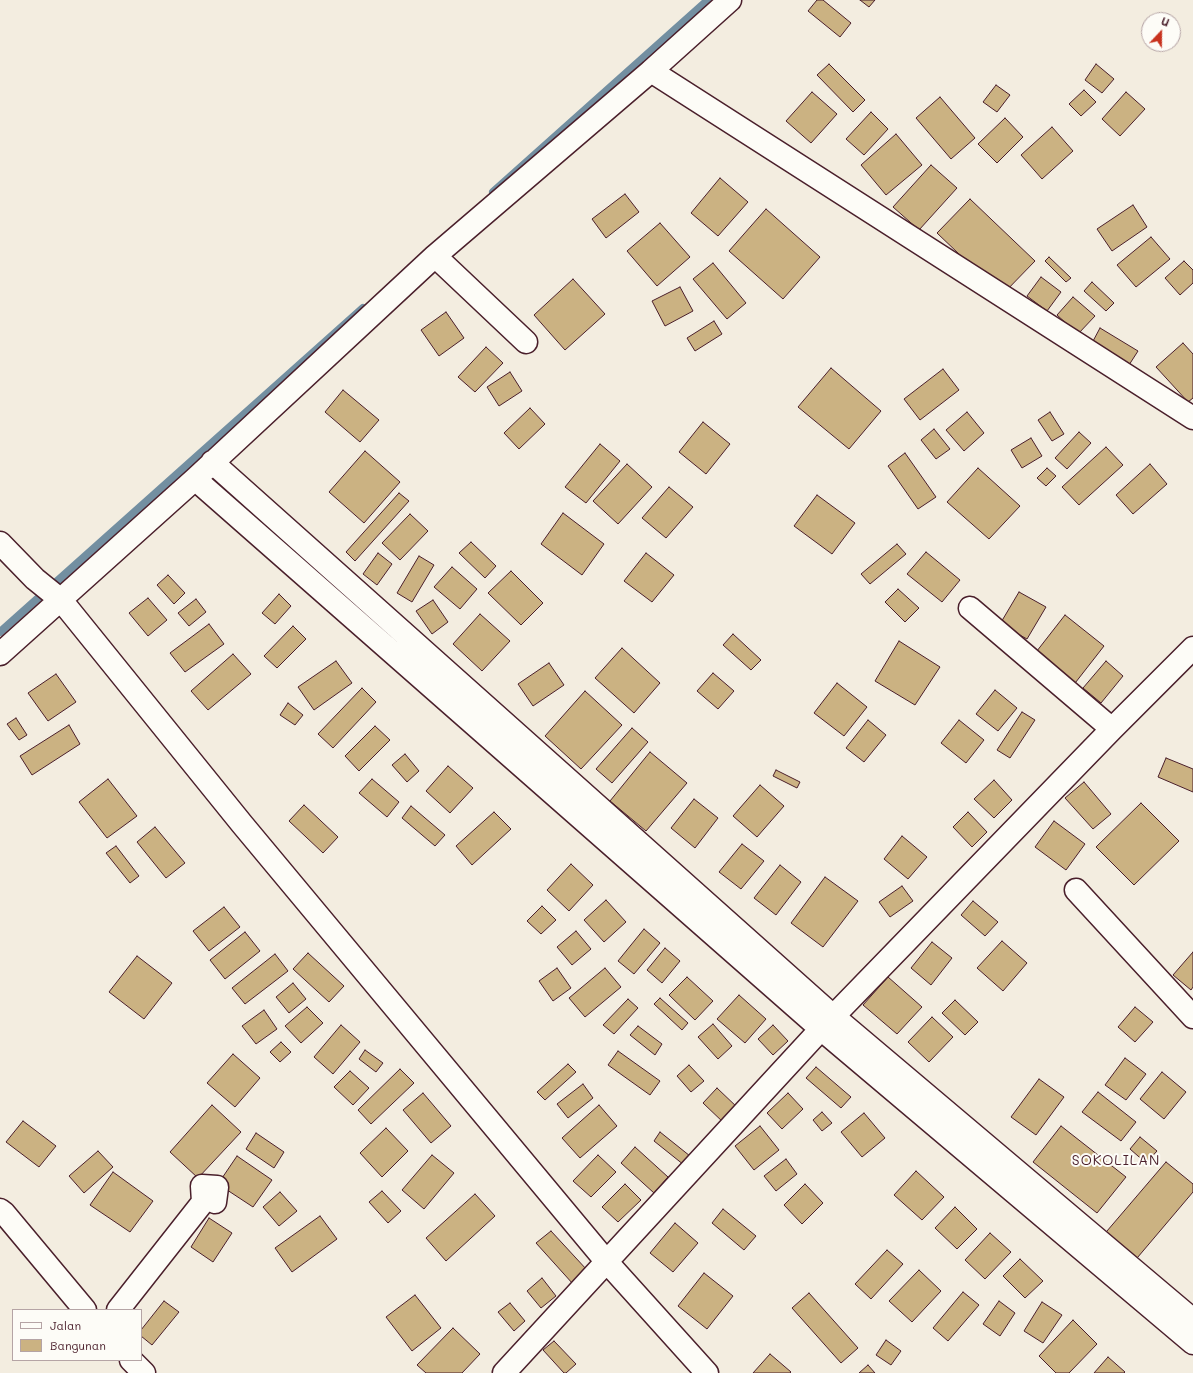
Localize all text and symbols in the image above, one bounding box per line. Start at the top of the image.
north arrow [1141,12,1181,52]
text: U [1159,13,1172,30]
district label: SOKOLILAN [1072,1153,1160,1169]
legend [12,1309,142,1361]
text: Jalan [50,1317,81,1333]
text: Bangunan [50,1337,106,1353]

